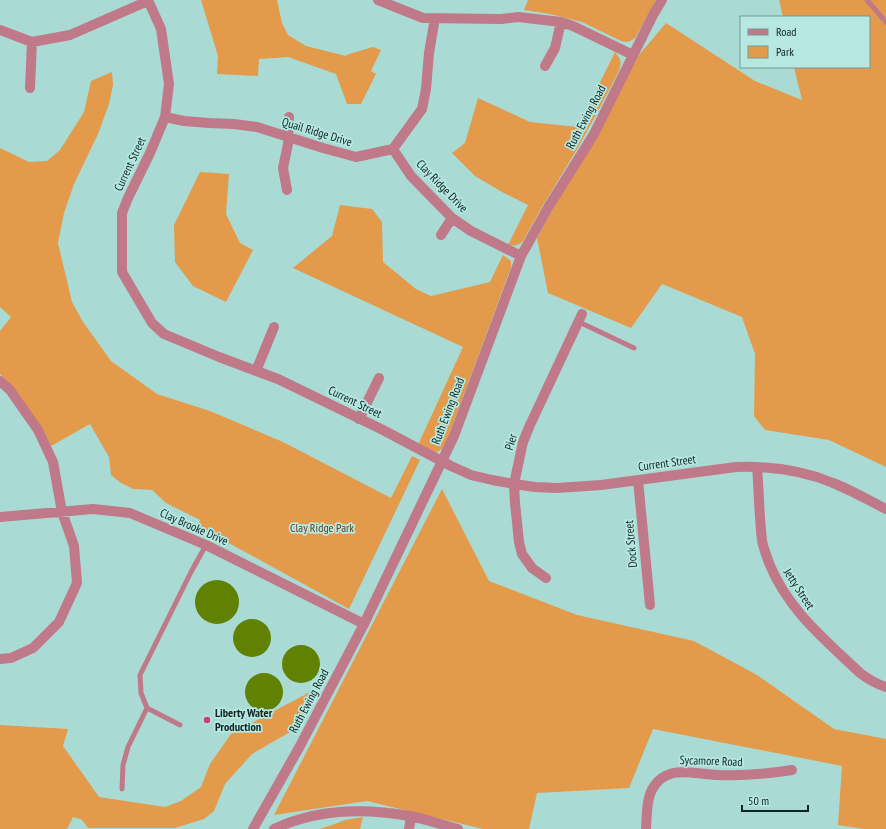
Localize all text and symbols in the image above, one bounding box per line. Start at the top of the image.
legend [740,16,870,68]
text: Road [776,24,796,39]
text: Park [776,44,794,59]
street label: Ruth Ewing Road [562,82,609,151]
street label: Quail Ridge Drive [280,114,354,149]
street label: Current Street [110,134,149,193]
street label: Clay Ridge Drive [413,156,471,215]
street label: Ruth Ewing Road [428,375,467,446]
street label: Current Street [326,382,385,421]
street label: Pier [501,431,520,452]
street label: Current Street [637,451,697,474]
street label: Clay Brooke Drive [158,505,231,548]
street label: Dock Street [621,519,640,568]
park label: Clay Ridge Park [290,520,354,535]
street label: Jetty Street [780,565,819,613]
street label: Ruth Ewing Road [285,666,332,735]
place label: Liberty Water Production [215,705,273,734]
marker: Liberty Water Production [202,715,212,725]
street label: Sycamore Road [679,752,743,769]
scale bar [742,787,808,813]
text: 50 m [748,793,769,808]

